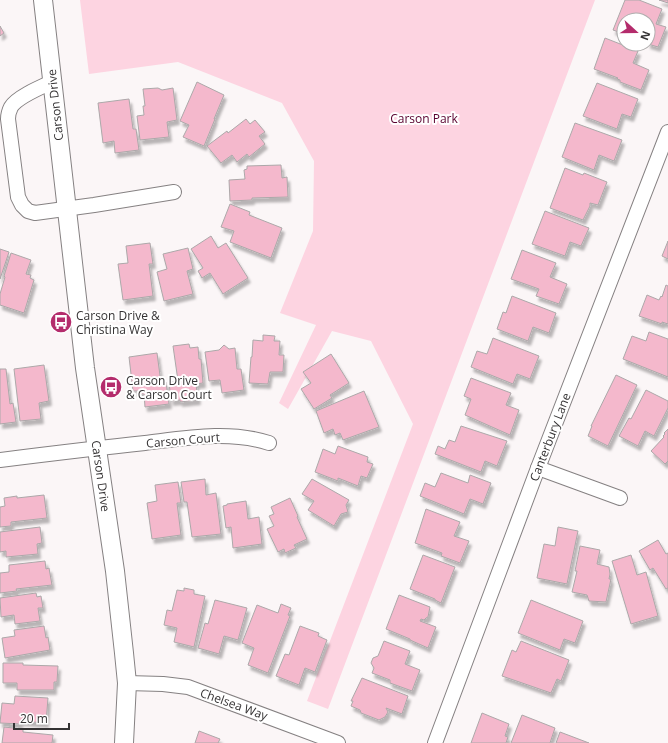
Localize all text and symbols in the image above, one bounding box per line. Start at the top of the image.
north arrow [616,12,656,52]
text: N [637,29,654,43]
street label: Carson Drive [43,68,67,142]
park label: Carson Park [390,110,459,127]
place label: Carson Drive & Christina Way [76,307,160,338]
bus stop icon: Carson Drive & Christina Way [48,309,74,335]
place label: Carson Drive & Carson Court [126,372,212,403]
bus stop icon: Carson Drive & Carson Court [98,374,124,400]
street label: Canterbury Lane [525,390,575,484]
street label: Carson Court [145,428,221,452]
street label: Carson Drive [88,439,114,513]
street label: Chelsea Way [198,684,271,724]
scale bar [14,705,69,731]
text: 20 m [20,710,48,727]

